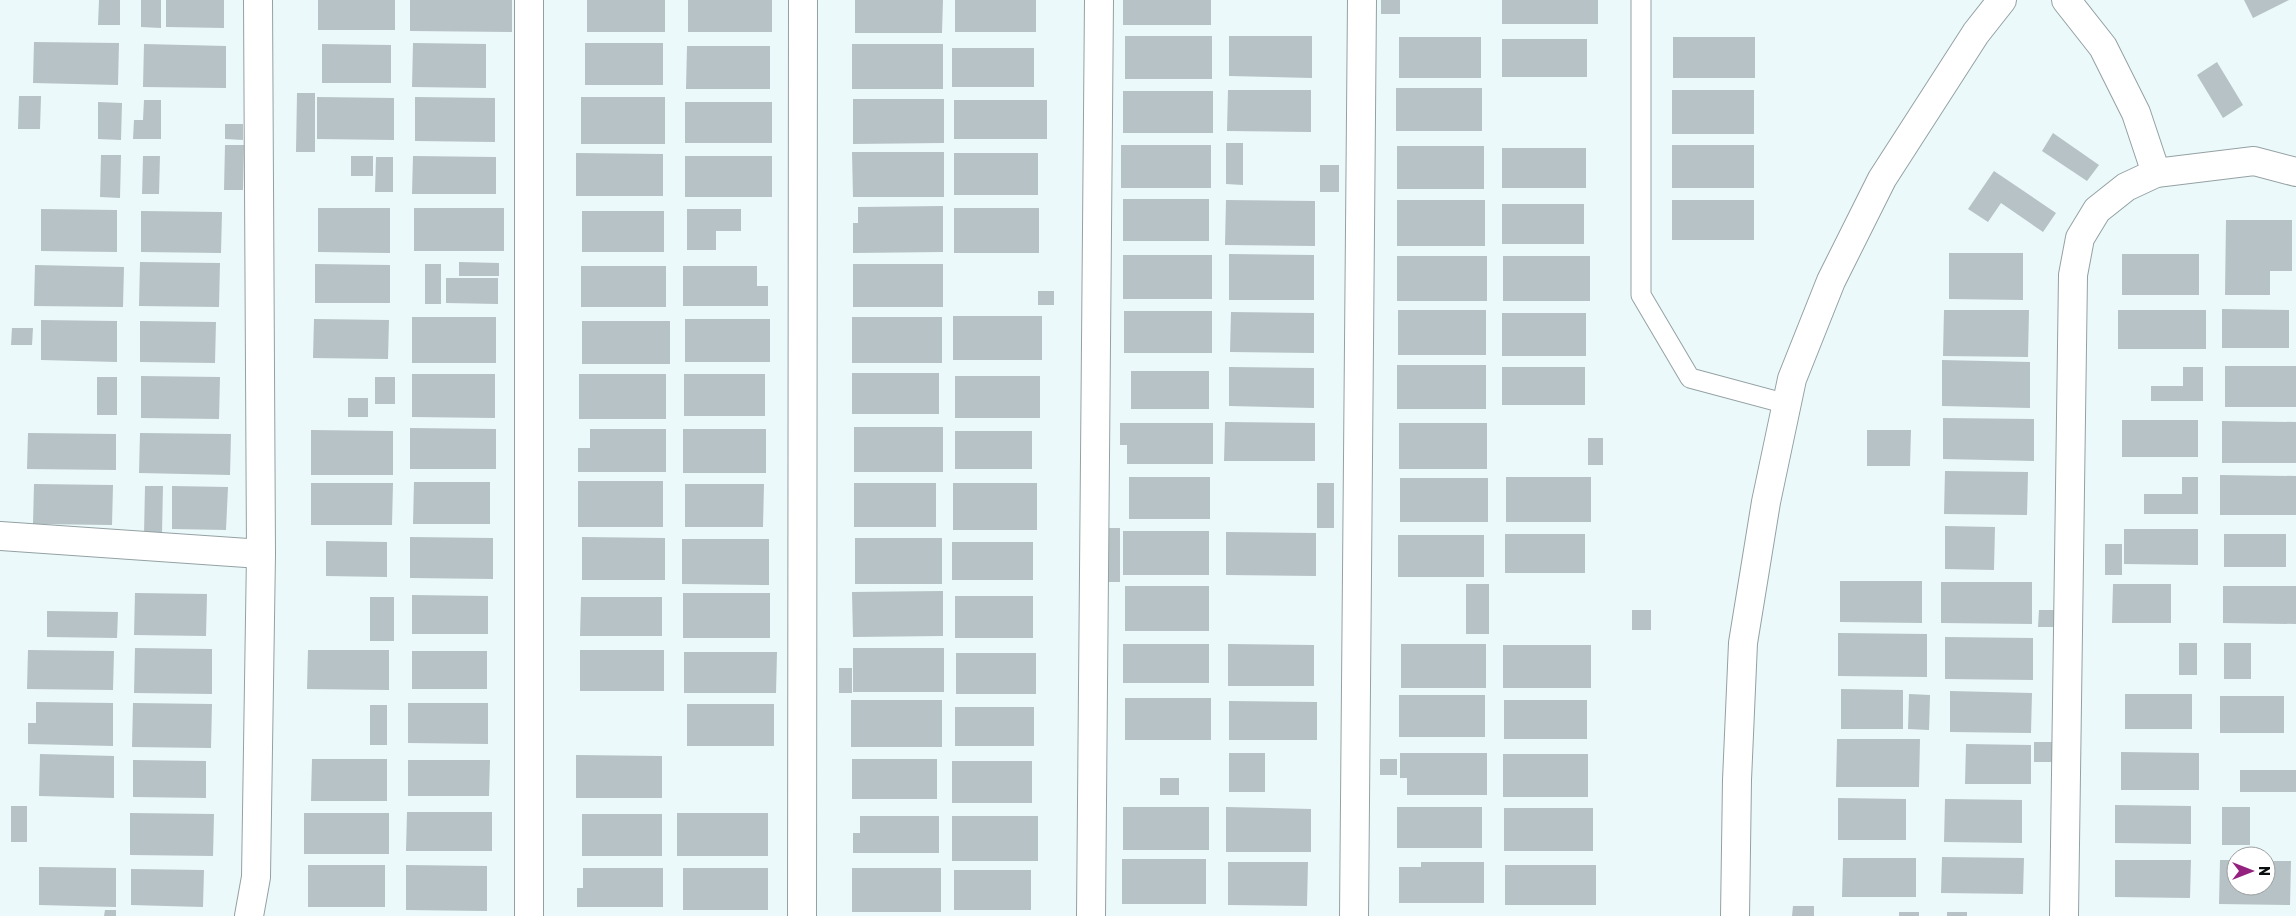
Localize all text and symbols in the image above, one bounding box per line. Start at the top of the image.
north arrow [2226,846,2276,896]
text: N [2255,866,2272,876]

